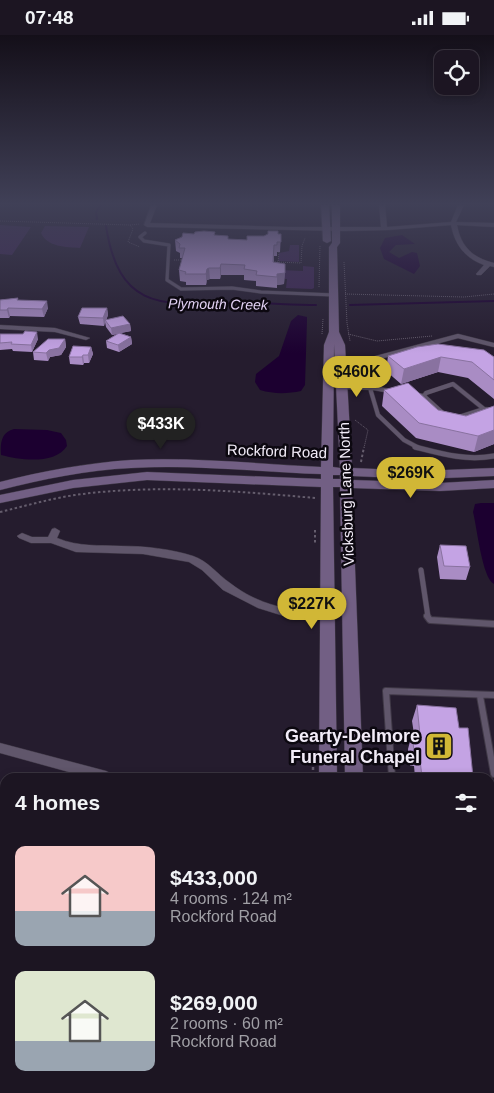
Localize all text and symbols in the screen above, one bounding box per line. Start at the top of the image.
text: 07:48 [25,7,74,28]
map controls [434,50,479,95]
button: locate [434,50,479,95]
water label: Plymouth Creek [168,295,269,313]
pin: $460K [322,355,392,398]
text: $460K [333,363,381,380]
pin: $433K [126,407,196,450]
text: $433K [137,415,185,432]
street label: Vicksburg Lane North [335,422,357,566]
street label: Rockford Road [227,441,327,461]
pin: $269K [376,457,446,499]
text: $269K [387,464,435,481]
pin: $227K [277,587,347,630]
text: $227K [288,595,336,612]
place label: Gearty-Delmore Funeral Chapel [285,726,420,767]
building icon: Gearty-Delmore Funeral Chapel [424,731,454,761]
icon: filters [452,789,480,817]
text: 4 homes [15,791,100,814]
icon: home [55,866,115,926]
text: $433,000 [170,866,258,889]
text: 4 rooms · 124 m² [170,890,292,907]
text: Rockford Road [170,908,277,925]
icon: home [55,991,115,1051]
text: $269,000 [170,991,258,1014]
text: 2 rooms · 60 m² [170,1015,283,1032]
text: Rockford Road [170,1033,277,1050]

